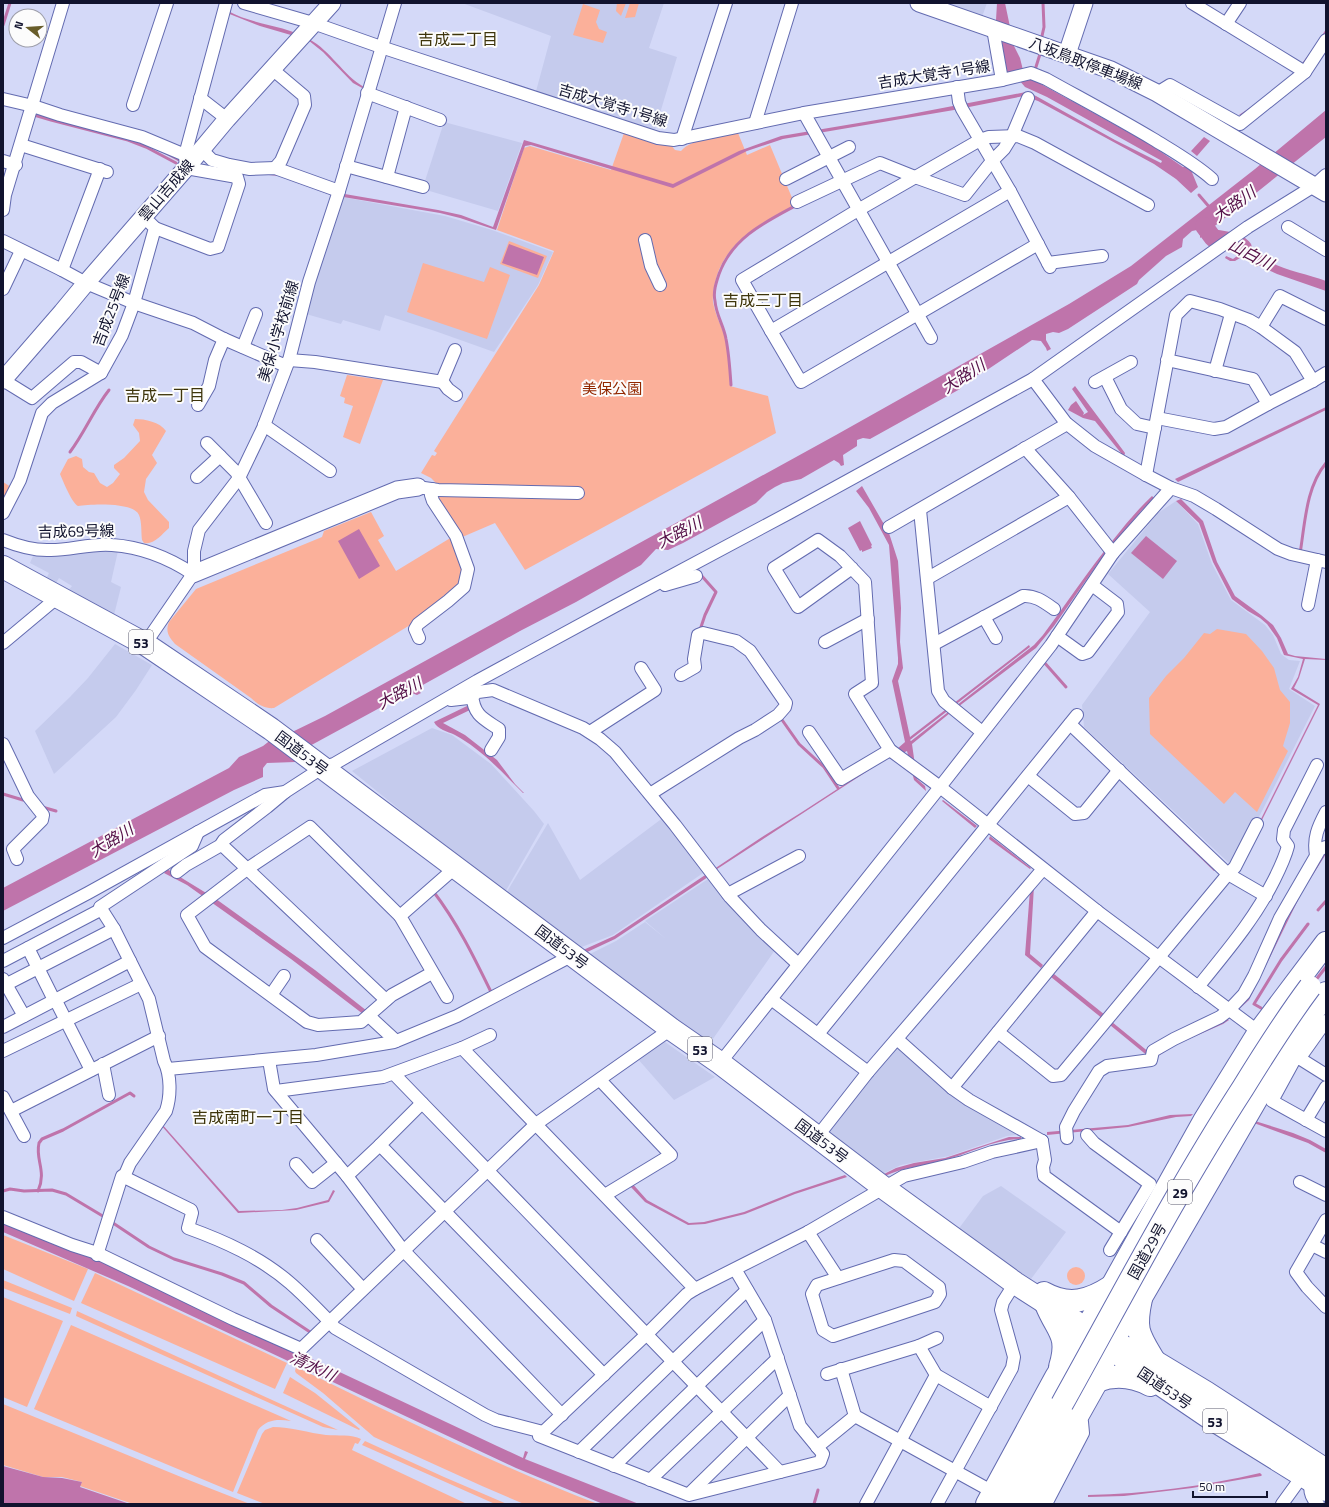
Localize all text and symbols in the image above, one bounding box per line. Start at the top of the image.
north arrow [8,8,48,48]
text: N [10,19,27,31]
district label: 吉成二丁目 [418,27,498,51]
street label: 八坂鳥取停車場線 [1026,31,1146,95]
street label: 吉成大覚寺1号線 [876,54,992,94]
street label: 吉成大覚寺1号線 [555,77,671,133]
street label: 雲山吉成線 [133,154,199,226]
water label: 大路川 [1208,179,1262,228]
water label: 山白川 [1224,232,1280,276]
street label: 吉成25号線 [87,270,135,350]
street label: 美保小学校前線 [252,277,304,385]
district label: 吉成三丁目 [723,288,803,312]
water label: 大路川 [936,352,991,399]
park label: 美保公園 [582,377,642,400]
district label: 吉成一丁目 [125,383,205,407]
water label: 大路川 [652,510,708,554]
street label: 吉成69号線 [37,519,115,543]
road number: 53 [129,630,153,654]
water label: 大路川 [372,670,428,715]
street label: 国道53号 [270,725,334,781]
water label: 大路川 [84,816,139,863]
street label: 国道53号 [530,919,594,975]
road number: 53 [688,1037,712,1061]
district label: 吉成南町一丁目 [192,1105,304,1129]
street label: 国道53号 [790,1113,854,1169]
road number: 29 [1168,1180,1192,1204]
street label: 国道29号 [1122,1218,1172,1284]
water label: 清水川 [286,1345,342,1388]
street label: 国道53号 [1133,1361,1197,1415]
road number: 53 [1203,1409,1227,1433]
scale bar [1193,1473,1267,1499]
text: 50 m [1199,1477,1225,1496]

